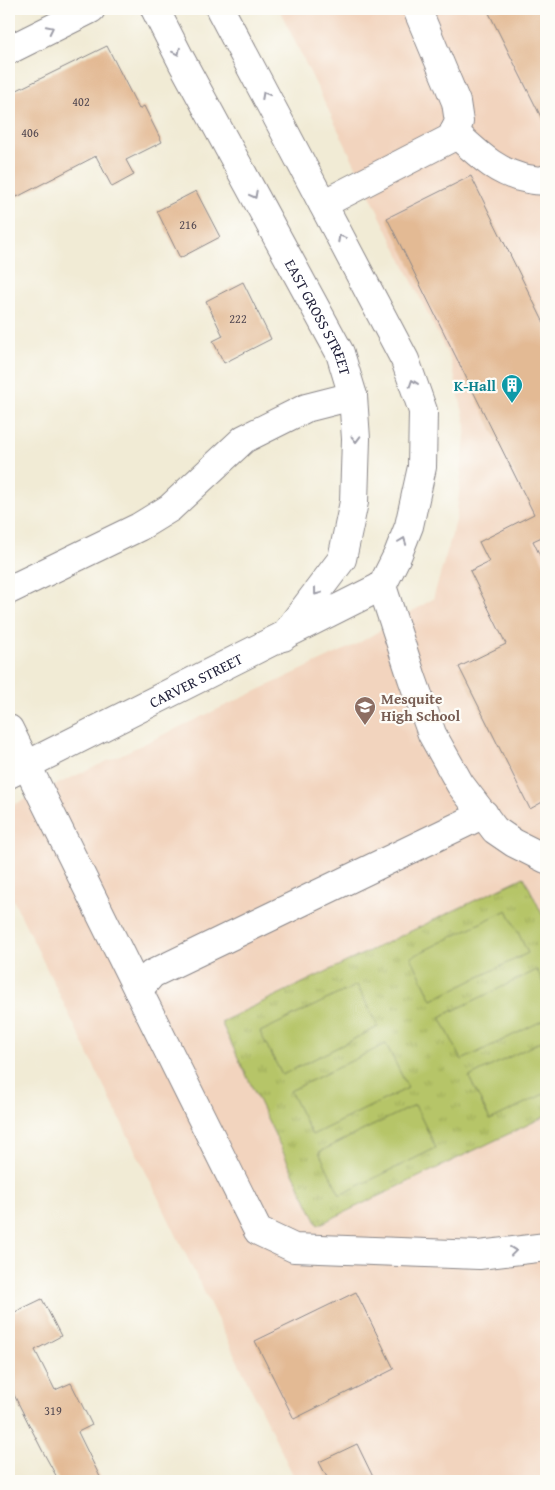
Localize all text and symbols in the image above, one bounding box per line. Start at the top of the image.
one-way arrow [45,25,54,35]
one-way arrow [171,47,181,56]
one-way arrow [261,91,271,100]
house number: 402 [72,93,90,110]
house number: 406 [21,124,39,141]
one-way arrow [248,190,258,199]
house number: 216 [179,216,197,233]
one-way arrow [337,234,347,243]
street label: EAST GROSS STREET [280,255,357,378]
house number: 222 [229,310,247,327]
building icon: K-Hall [500,373,524,404]
place label: K-Hall [454,375,496,396]
one-way arrow [409,379,419,388]
one-way arrow [350,435,361,443]
one-way arrow [397,538,407,546]
one-way arrow [315,586,323,595]
street label: CARVER STREET [145,647,247,712]
place label: Mesquite High School [381,688,461,726]
school or university icon: Mesquite High School [353,695,377,726]
one-way arrow [509,1246,517,1257]
house number: 319 [44,1402,62,1419]

